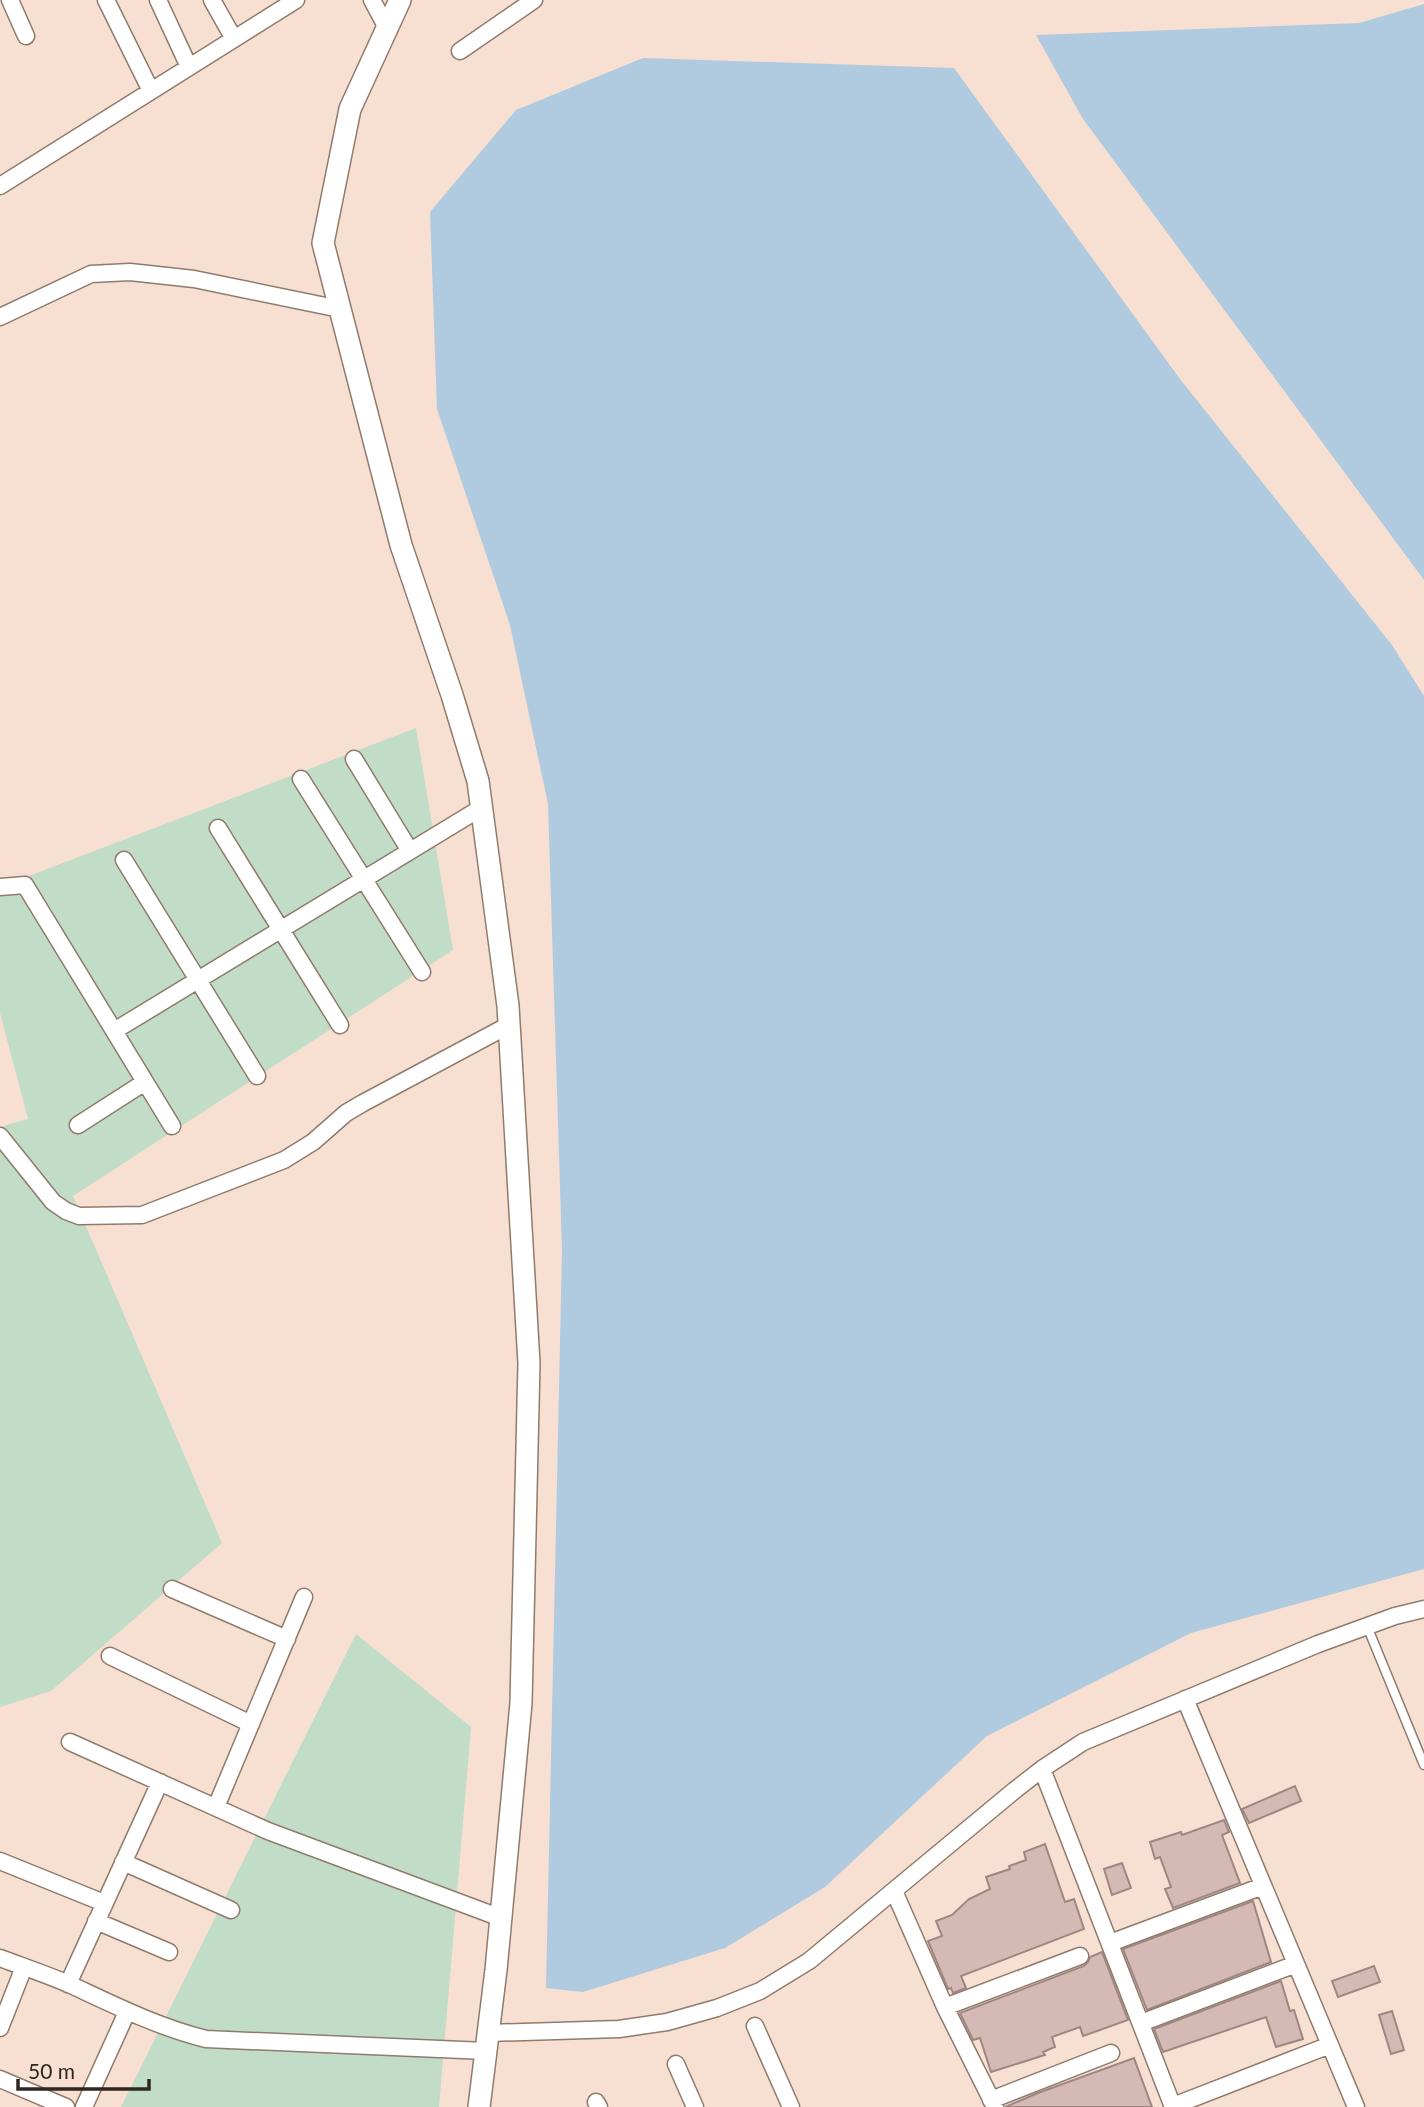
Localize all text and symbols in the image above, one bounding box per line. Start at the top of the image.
scale bar [18,2048,149,2092]
text: 50 m [28,2058,75,2083]

